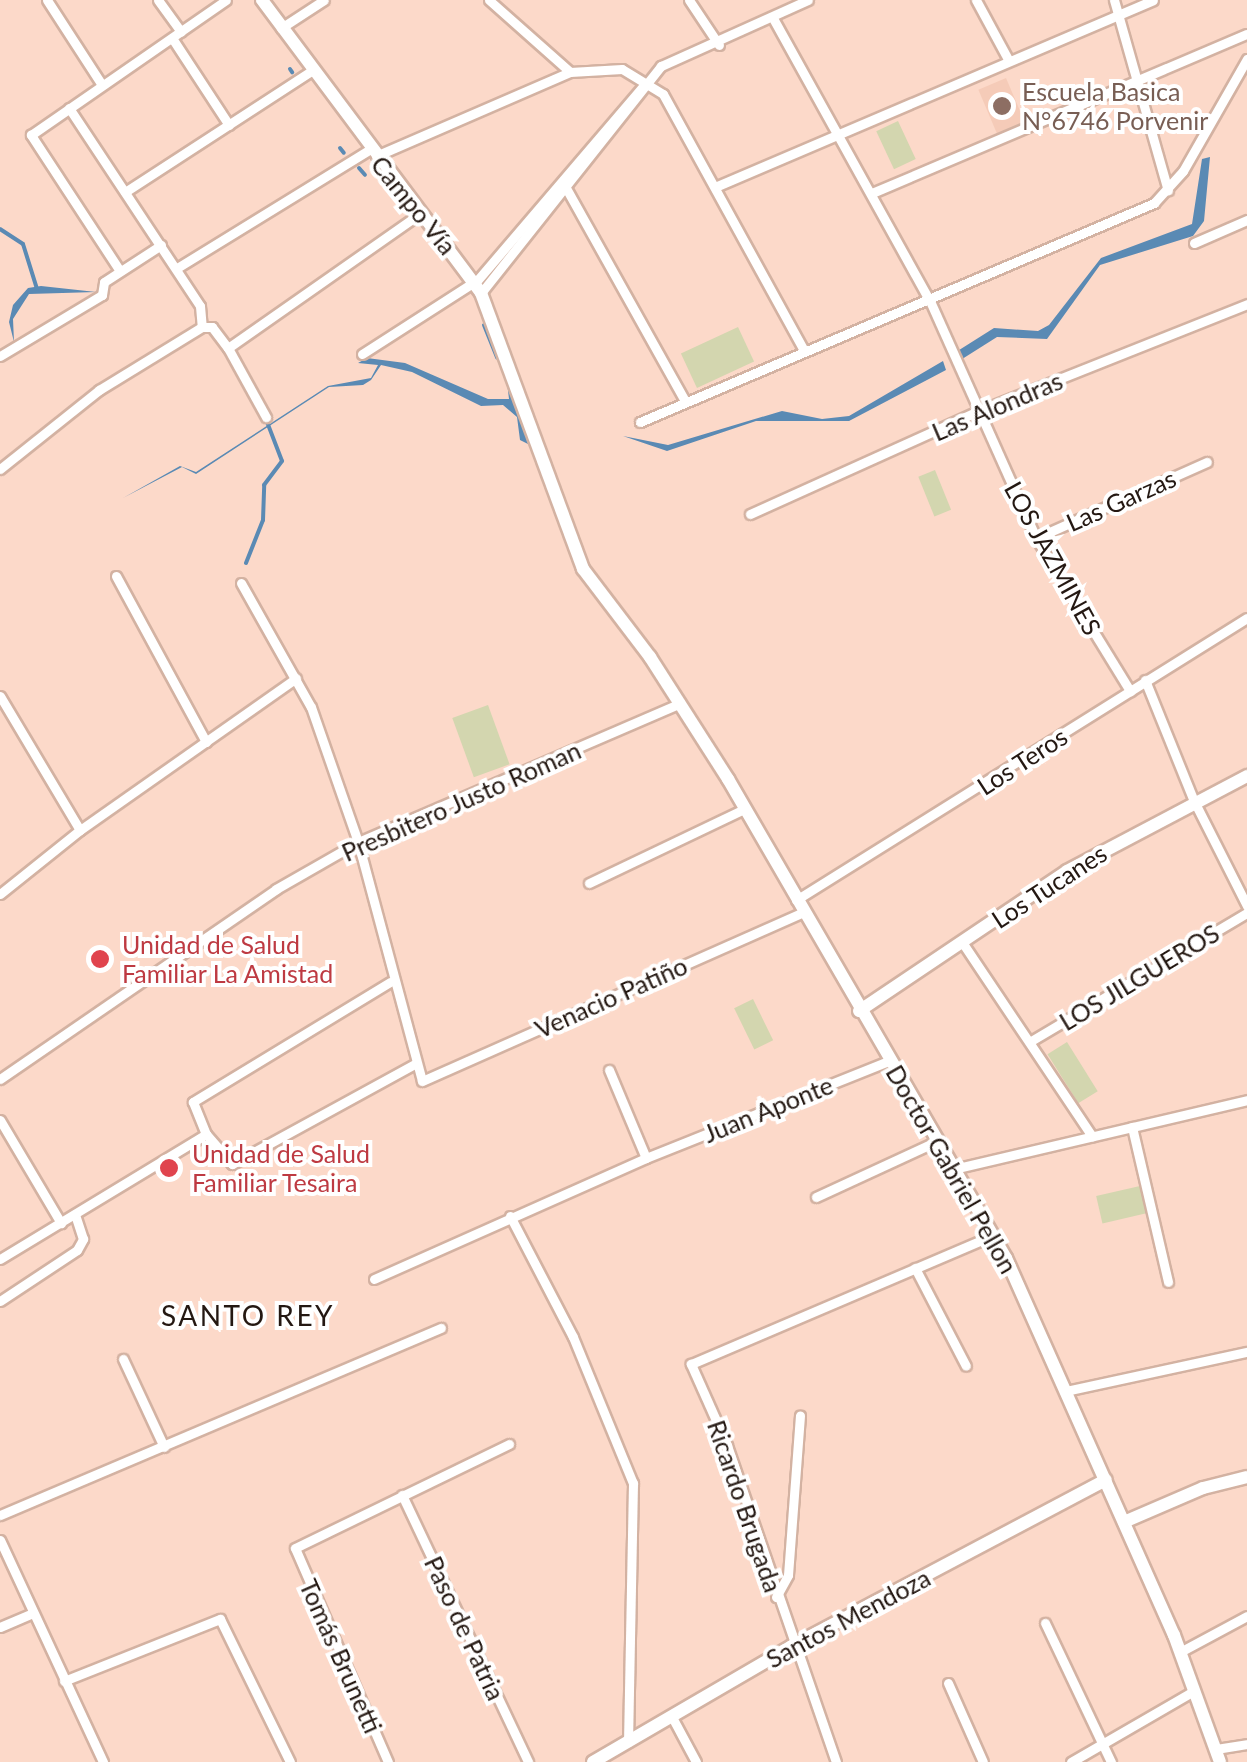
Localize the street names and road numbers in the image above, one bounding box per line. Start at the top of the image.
street label: Campo Vía [365,149,463,261]
street label: Las Alondras [927,365,1067,447]
street label: Las Garzas [1062,463,1180,537]
street label: LOS JAZMINES [998,476,1108,640]
street label: Los Teros [971,721,1073,801]
street label: Presbitero Justo Roman [337,735,585,867]
street label: Los Tucanes [986,838,1112,934]
street label: LOS JILGUEROS [1053,917,1225,1037]
street label: Venacio Patiño [530,950,692,1044]
street label: Doctor Gabriel Pellon [880,1059,1024,1279]
street label: Juan Aponte [698,1069,838,1149]
street label: Ricardo Brugada [702,1416,788,1596]
street label: Paso de Patria [419,1551,511,1705]
street label: Santos Mendoza [761,1562,935,1674]
street label: Tomás Brunetti [294,1574,388,1738]

